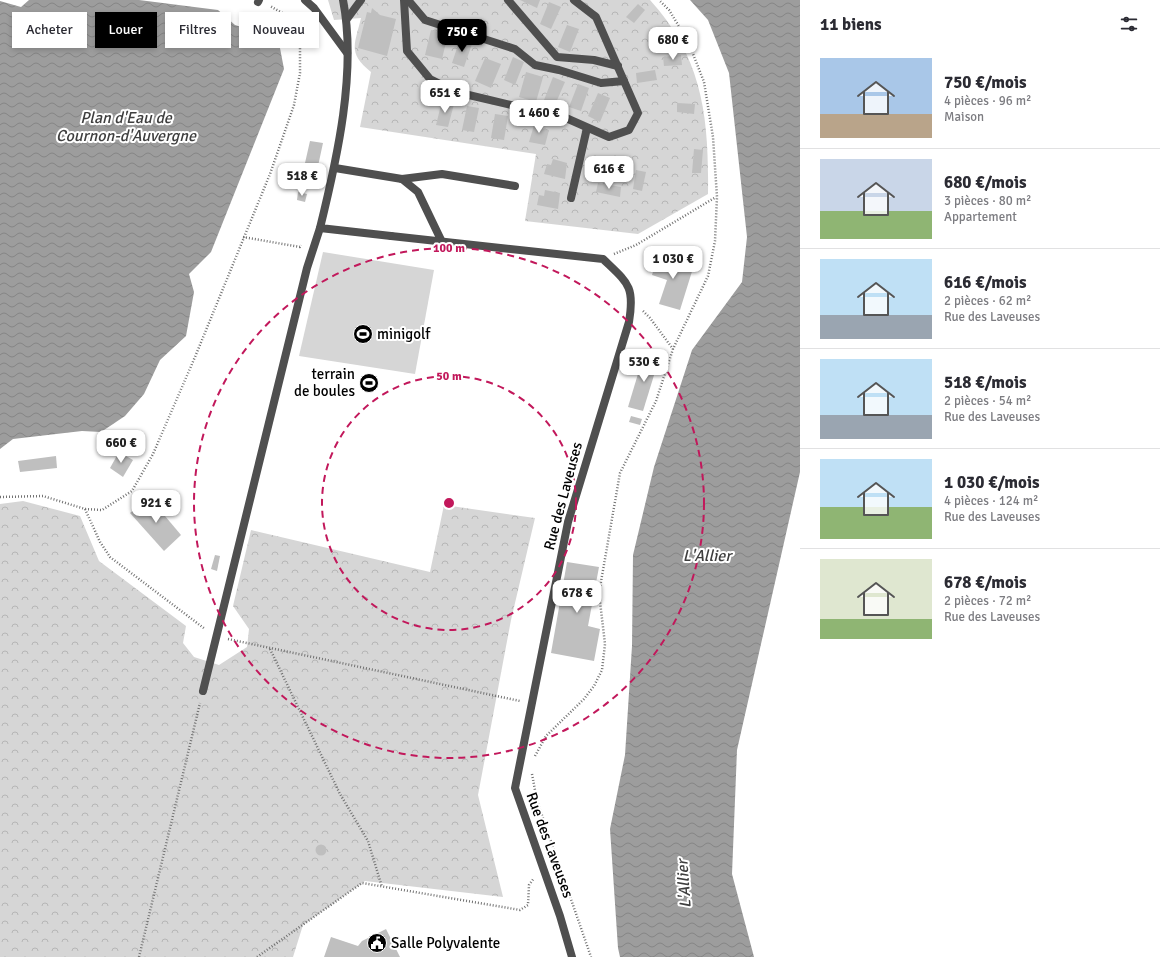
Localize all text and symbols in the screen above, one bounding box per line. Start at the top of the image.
chip: Acheter [12,12,87,48]
chip: Louer [95,12,157,48]
chip: Filtres [165,12,231,48]
chip: Nouveau [239,12,319,48]
icon: filters [1118,13,1140,35]
text: 11 biens [820,14,882,35]
pin: 750 € [434,19,490,53]
text: 750 € [447,24,477,40]
pin: 680 € [645,27,701,61]
text: 680 € [658,32,688,48]
text: 750 €/mois [944,72,1027,93]
icon: home [852,74,900,122]
pin: 651 € [417,80,473,114]
text: 651 € [430,85,460,101]
text: 4 pièces · 96 m² [944,93,1031,109]
pin: 1 460 € [502,100,576,134]
text: 1 460 € [519,105,559,121]
water label: Plan d'Eau de Cournon-d'Auvergne [56,108,197,146]
text: Maison [944,109,984,125]
pin: 616 € [581,156,637,190]
text: 616 € [594,161,624,177]
pin: 518 € [274,163,330,197]
text: 518 € [287,168,317,184]
text: 680 €/mois [944,172,1027,193]
icon: home [852,175,900,223]
text: 3 pièces · 80 m² [944,193,1031,209]
text: Appartement [944,209,1017,225]
text: 100 m [433,241,465,256]
pin: 1 030 € [636,246,710,280]
text: 1 030 € [653,251,693,267]
text: 616 €/mois [944,272,1027,293]
icon: home [852,275,900,323]
text: 2 pièces · 62 m² [944,293,1031,309]
text: Rue des Laveuses [944,309,1040,325]
sports icon: minigolf [352,323,374,345]
place label: minigolf [377,325,431,343]
pin: 530 € [616,349,672,383]
text: 530 € [629,354,659,370]
place label: terrain de boules [294,365,355,400]
text: 50 m [436,369,462,384]
sports icon: terrain de boules [358,372,380,394]
text: 518 €/mois [944,372,1027,393]
icon: home [852,375,900,423]
text: 2 pièces · 54 m² [944,393,1031,409]
text: Rue des Laveuses [944,409,1040,425]
pin: 660 € [93,430,149,464]
text: 660 € [106,435,136,451]
street label: Rue des Laveuses [540,440,586,552]
text: 1 030 €/mois [944,472,1040,493]
icon: home [852,475,900,523]
pin: 921 € [128,490,184,524]
text: 4 pièces · 124 m² [944,493,1038,509]
text: 921 € [141,495,171,511]
centre of rings [442,496,456,510]
text: Rue des Laveuses [944,509,1040,525]
water label: L'Allier [683,546,733,566]
text: 678 €/mois [944,572,1027,593]
icon: home [852,575,900,623]
pin: 678 € [549,580,605,614]
text: 678 € [562,585,592,601]
text: 2 pièces · 72 m² [944,593,1031,609]
text: Rue des Laveuses [944,609,1040,625]
street label: Rue des Laveuses [523,790,578,901]
water label: L'Allier [672,857,696,909]
public building icon: Salle Polyvalente [366,932,388,954]
place label: Salle Polyvalente [391,934,500,952]

